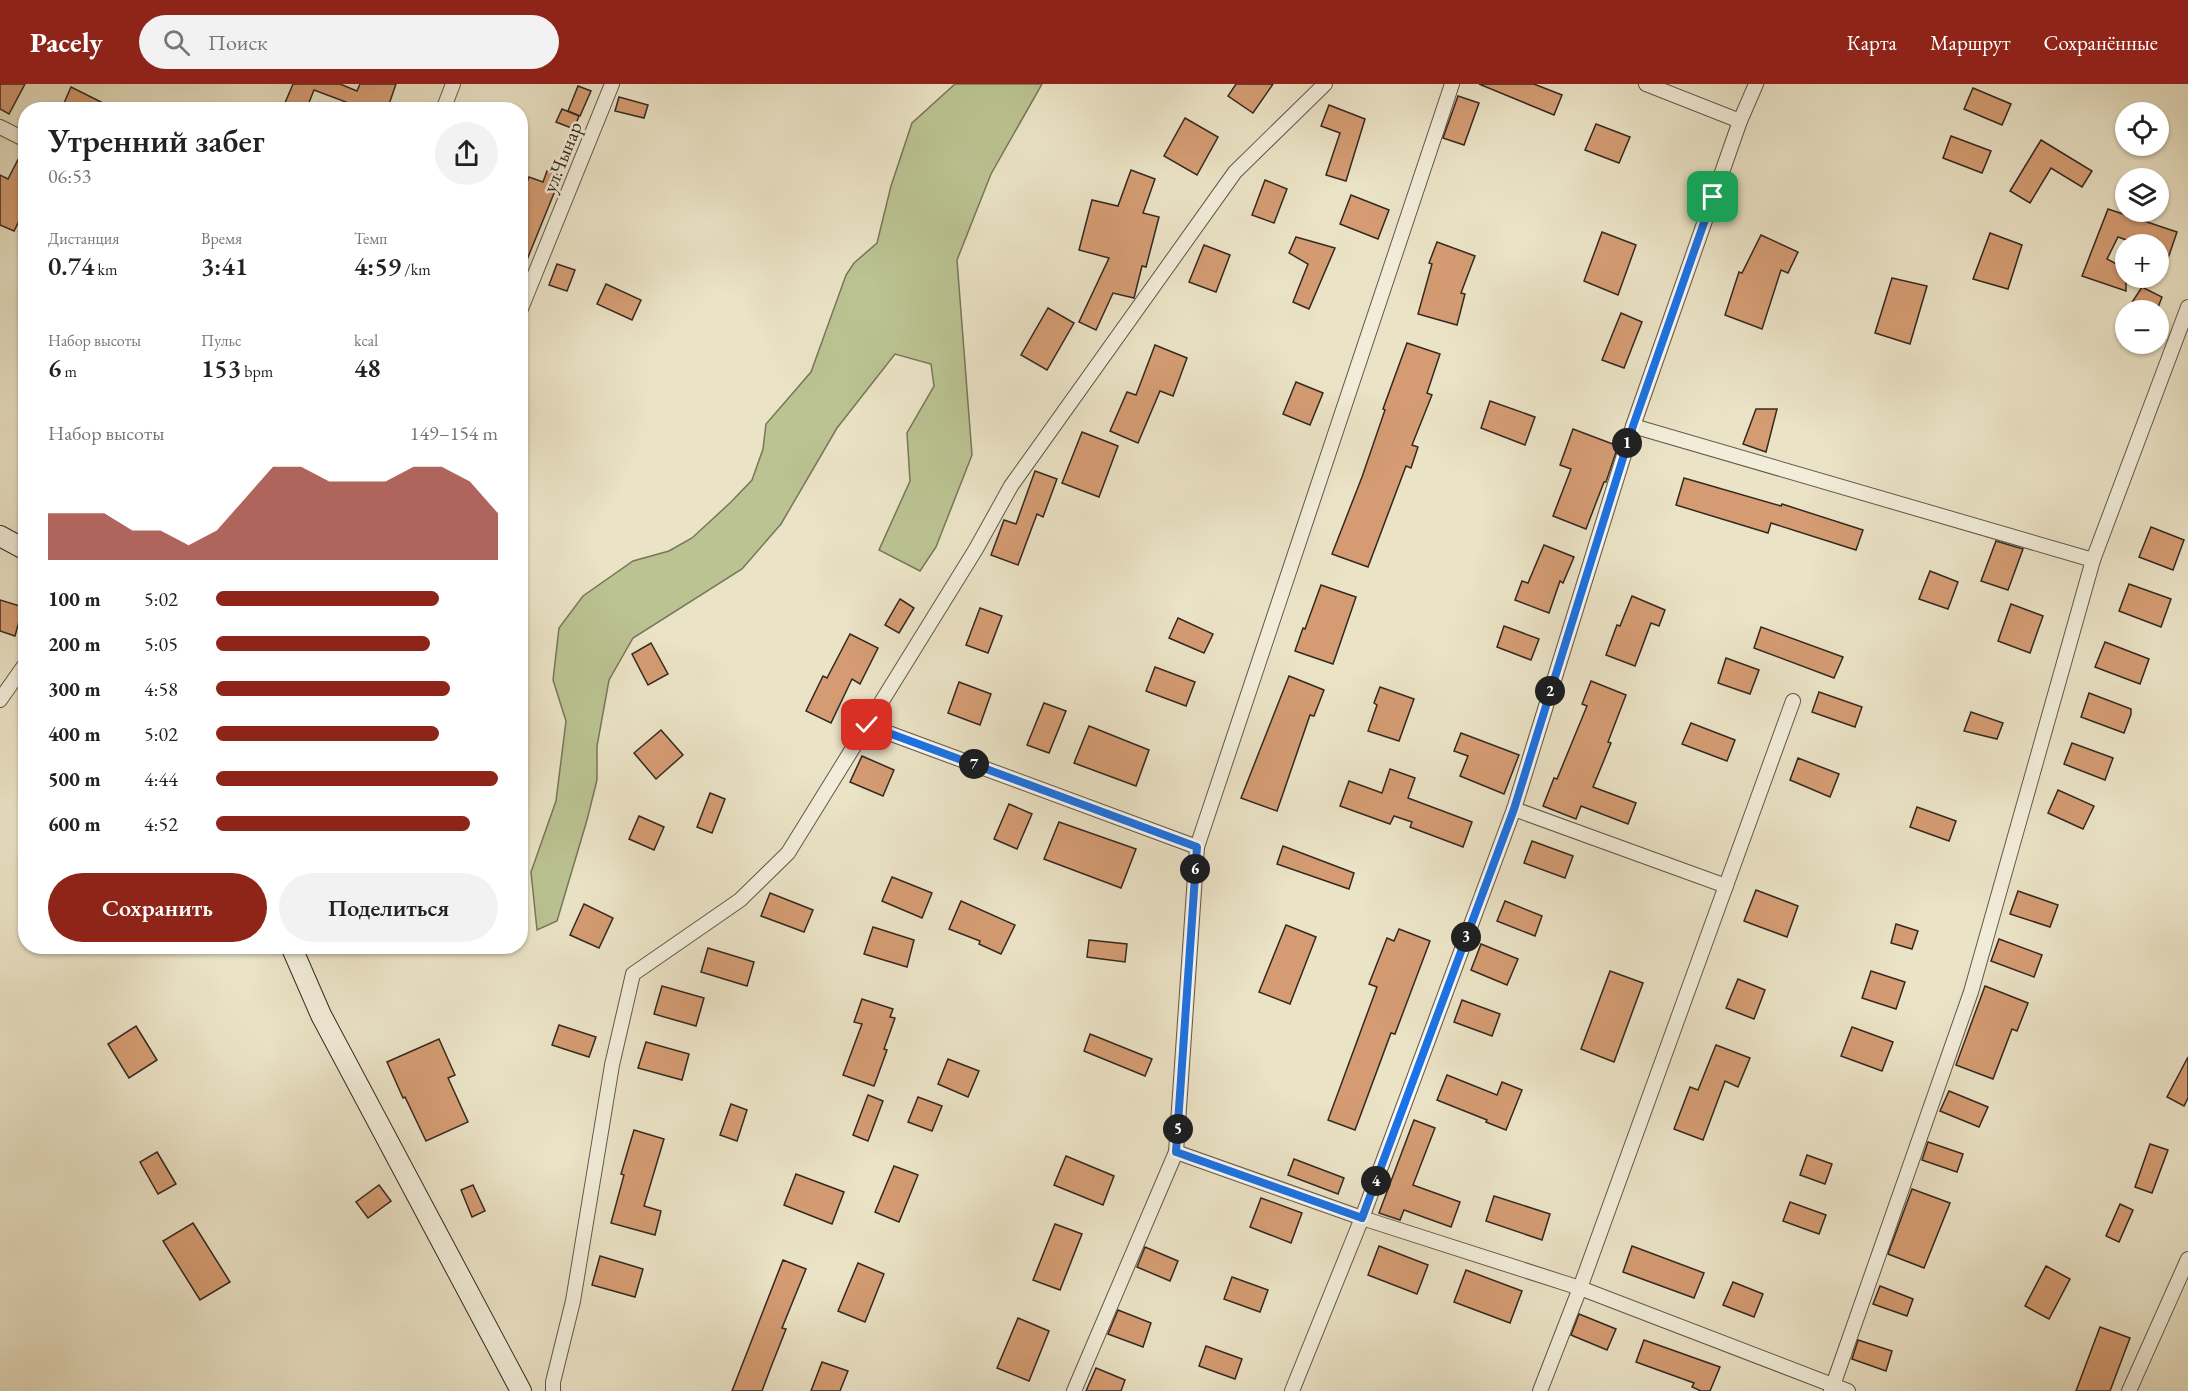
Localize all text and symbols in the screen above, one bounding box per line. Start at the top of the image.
search box [139,15,559,69]
text: Pacely [30,24,103,60]
icon: search [160,26,193,59]
text: Поиск [208,28,268,57]
text: Карта [1847,29,1897,56]
text: Маршрут [1930,29,2011,56]
text: Сохранённые [2044,29,2158,56]
map controls [2115,102,2169,354]
button: locate [2115,102,2169,156]
street label: ул.Чынар [536,118,588,196]
text: Утренний забег [48,119,265,162]
button: share [435,122,498,185]
text: 06:53 [48,163,91,189]
button: layers [2115,168,2169,222]
pin [1687,171,1738,222]
icon: arrive [1696,180,1729,213]
text: Дистанция [48,228,119,249]
text: Время [201,228,242,249]
text: Темп [354,228,387,249]
button: + [2115,234,2169,288]
text: 0.74 [48,249,94,283]
text: 3:41 [201,249,248,283]
text: 4:59 [354,249,401,283]
text: km [94,259,117,280]
text: /km [401,259,431,280]
button: − [2115,300,2169,354]
text: Набор высоты [48,330,141,351]
text: Пульс [201,330,242,351]
text: kcal [354,330,378,351]
text: 6 [48,351,61,385]
text: 153 [201,351,241,385]
text: 48 [354,351,381,385]
text: m [61,361,77,382]
text: bpm [241,361,273,382]
text: Набор высоты [48,420,164,446]
text: 149–154 m [410,420,498,446]
pin: 1 [1612,428,1642,458]
text: 1 [1623,432,1631,453]
text: 100 m [48,586,101,612]
text: 5:02 [144,586,178,612]
text: 200 m [48,631,101,657]
text: 5:05 [144,631,178,657]
text: 300 m [48,676,101,702]
text: 4:58 [144,676,178,702]
pin: 2 [1535,676,1565,706]
text: 2 [1546,680,1554,701]
pin [841,699,892,750]
icon: check [850,708,883,741]
text: 400 m [48,721,101,747]
text: 5:02 [144,721,178,747]
pin: 7 [959,749,989,779]
text: 7 [970,753,978,774]
text: 500 m [48,766,101,792]
text: 4:44 [144,766,178,792]
text: 600 m [48,811,101,837]
text: 4:52 [144,811,178,837]
pin: 6 [1180,854,1210,884]
text: 6 [1191,858,1199,879]
button: Сохранить [48,873,267,942]
button: Поделиться [279,873,498,942]
pin: 3 [1451,922,1481,952]
text: 3 [1462,926,1470,947]
pin: 5 [1163,1114,1193,1144]
text: 5 [1174,1118,1182,1139]
pin: 4 [1361,1166,1391,1196]
text: 4 [1372,1170,1380,1191]

